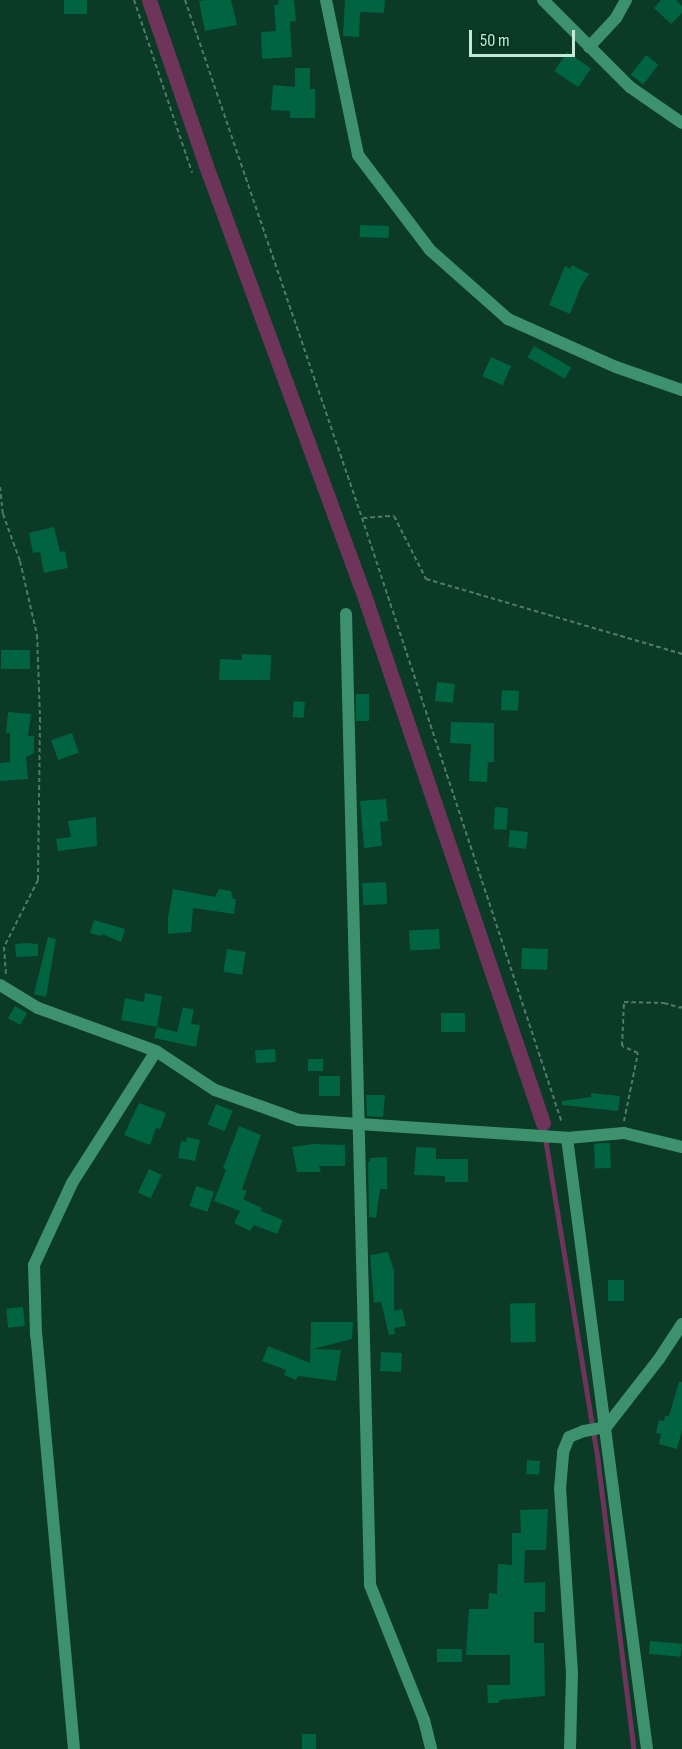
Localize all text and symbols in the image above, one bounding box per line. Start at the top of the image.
scale bar [472,18,578,56]
text: 50 m [480,30,510,51]

